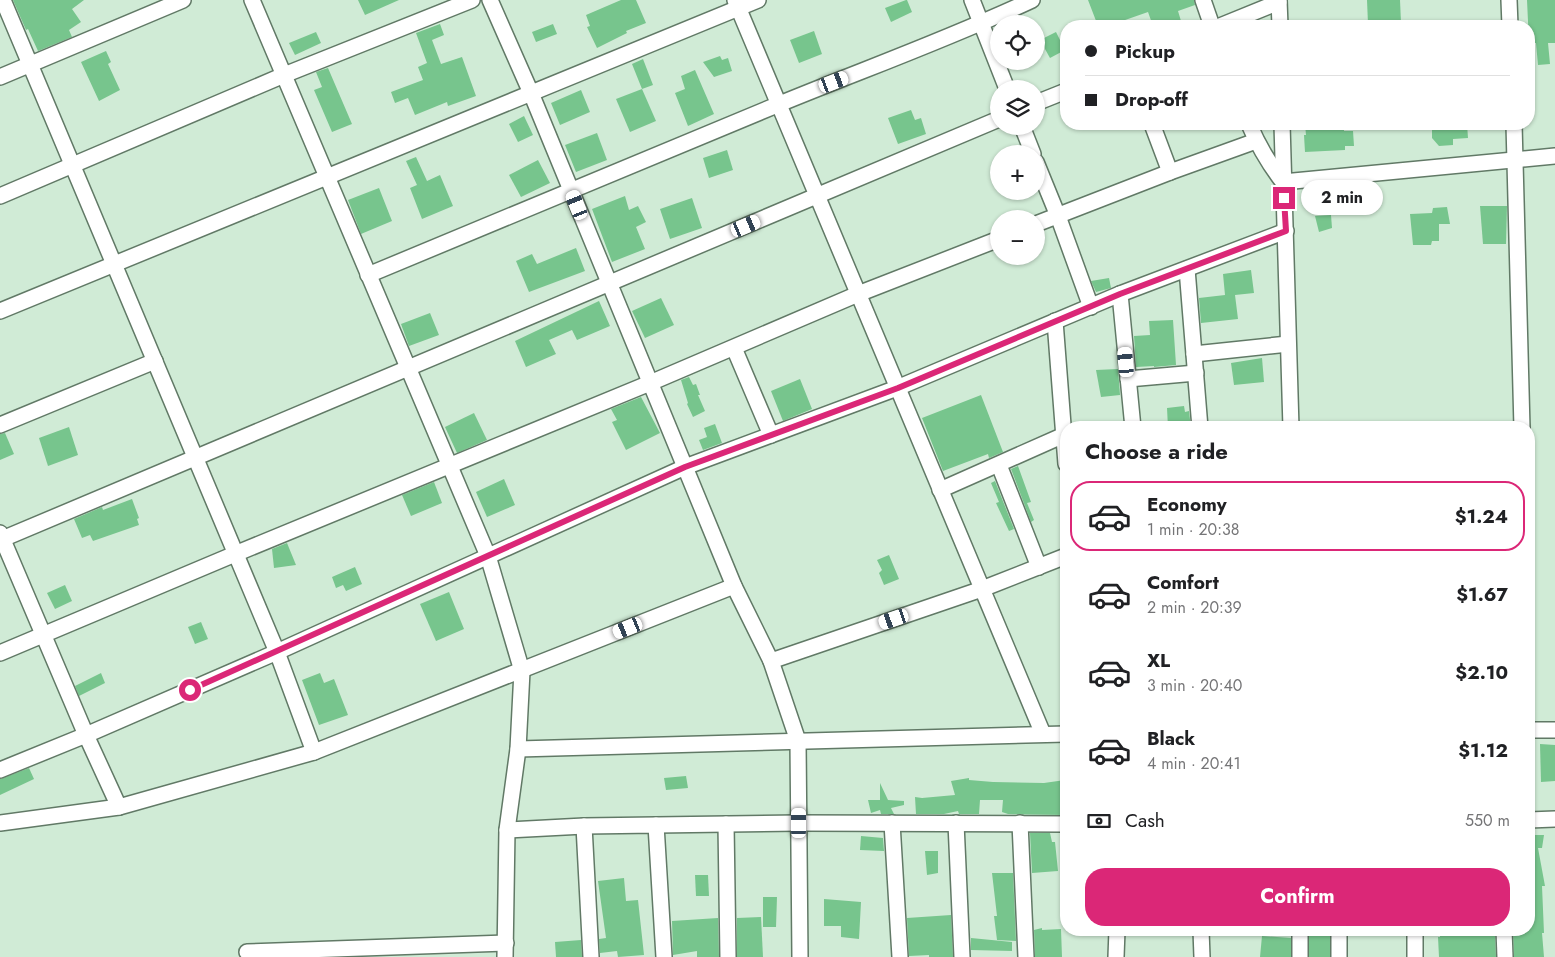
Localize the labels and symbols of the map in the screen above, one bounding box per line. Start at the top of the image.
car [817,70,850,94]
callout: 2 min [1302,180,1384,216]
route end [1273,187,1295,209]
car [564,188,589,222]
car [729,213,762,239]
car [1117,346,1134,378]
car [877,607,910,631]
car [611,615,644,641]
route start [179,679,201,701]
car [791,808,806,838]

